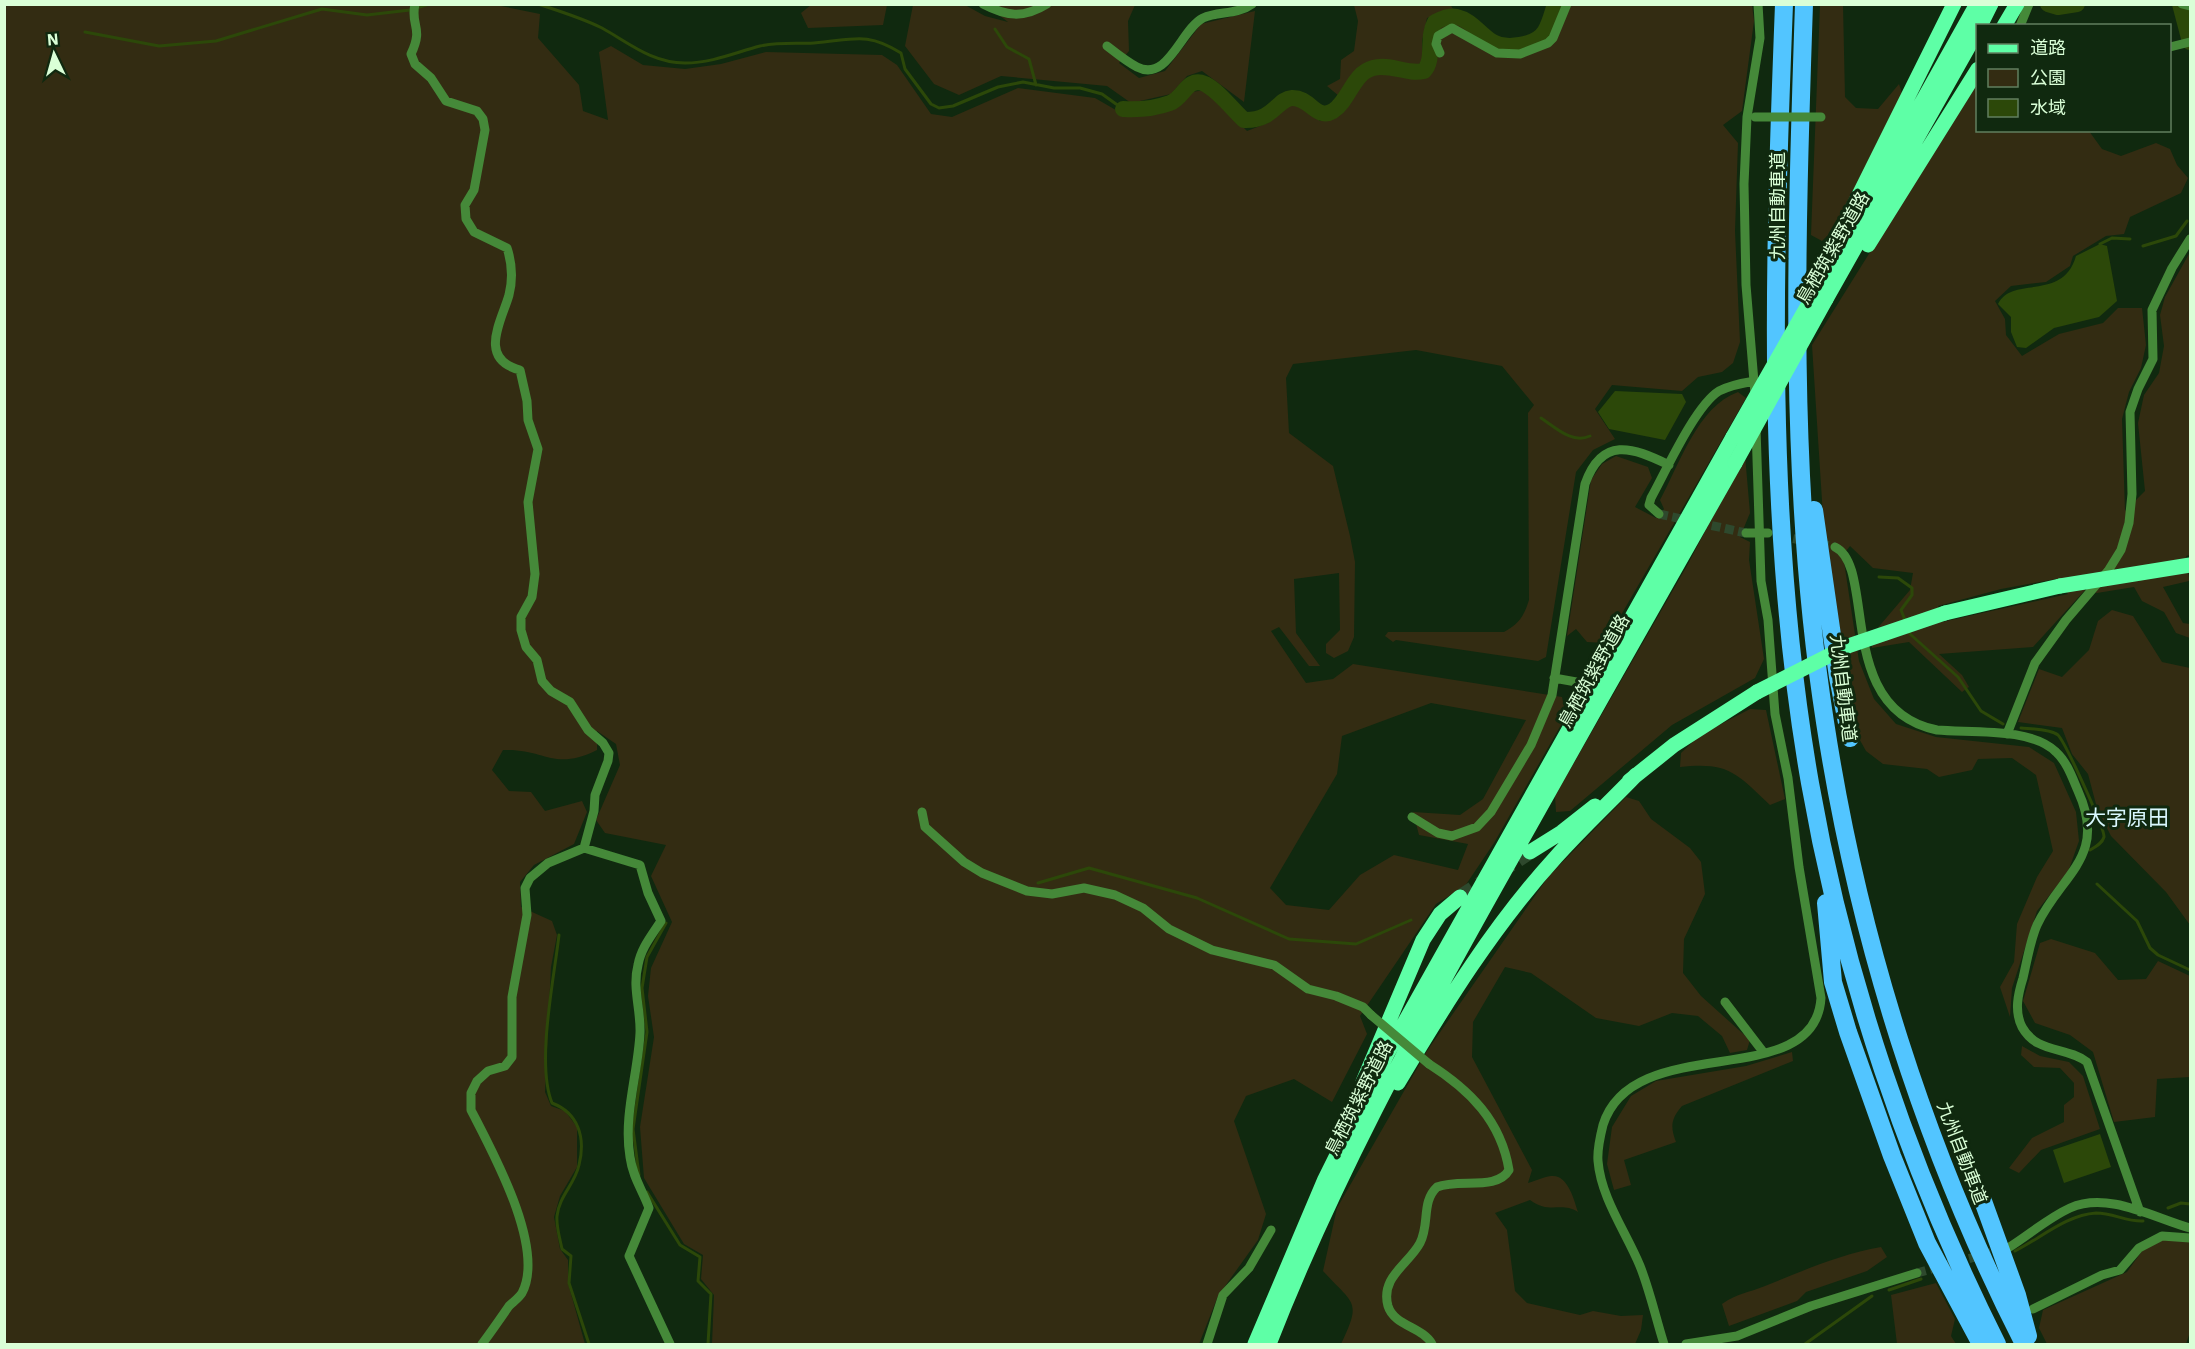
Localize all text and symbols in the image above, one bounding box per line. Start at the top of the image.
north arrow [24,24,84,84]
legend [1976,24,2171,132]
text: N [46,29,59,50]
text: 道路 [2030,36,2066,59]
text: 公園 [2030,66,2066,89]
text: 水域 [2030,96,2066,119]
street label: 九州自動車道 [1766,152,1789,260]
street label: 鳥栖筑紫野道路 [1791,187,1874,308]
street label: 鳥栖筑紫野道路 [1553,610,1634,731]
street label: 九州自動車道 [1826,633,1861,743]
district label: 大字原田 [2085,803,2169,831]
street label: 鳥栖筑紫野道路 [1320,1036,1397,1159]
street label: 九州自動車道 [1932,1098,1993,1207]

